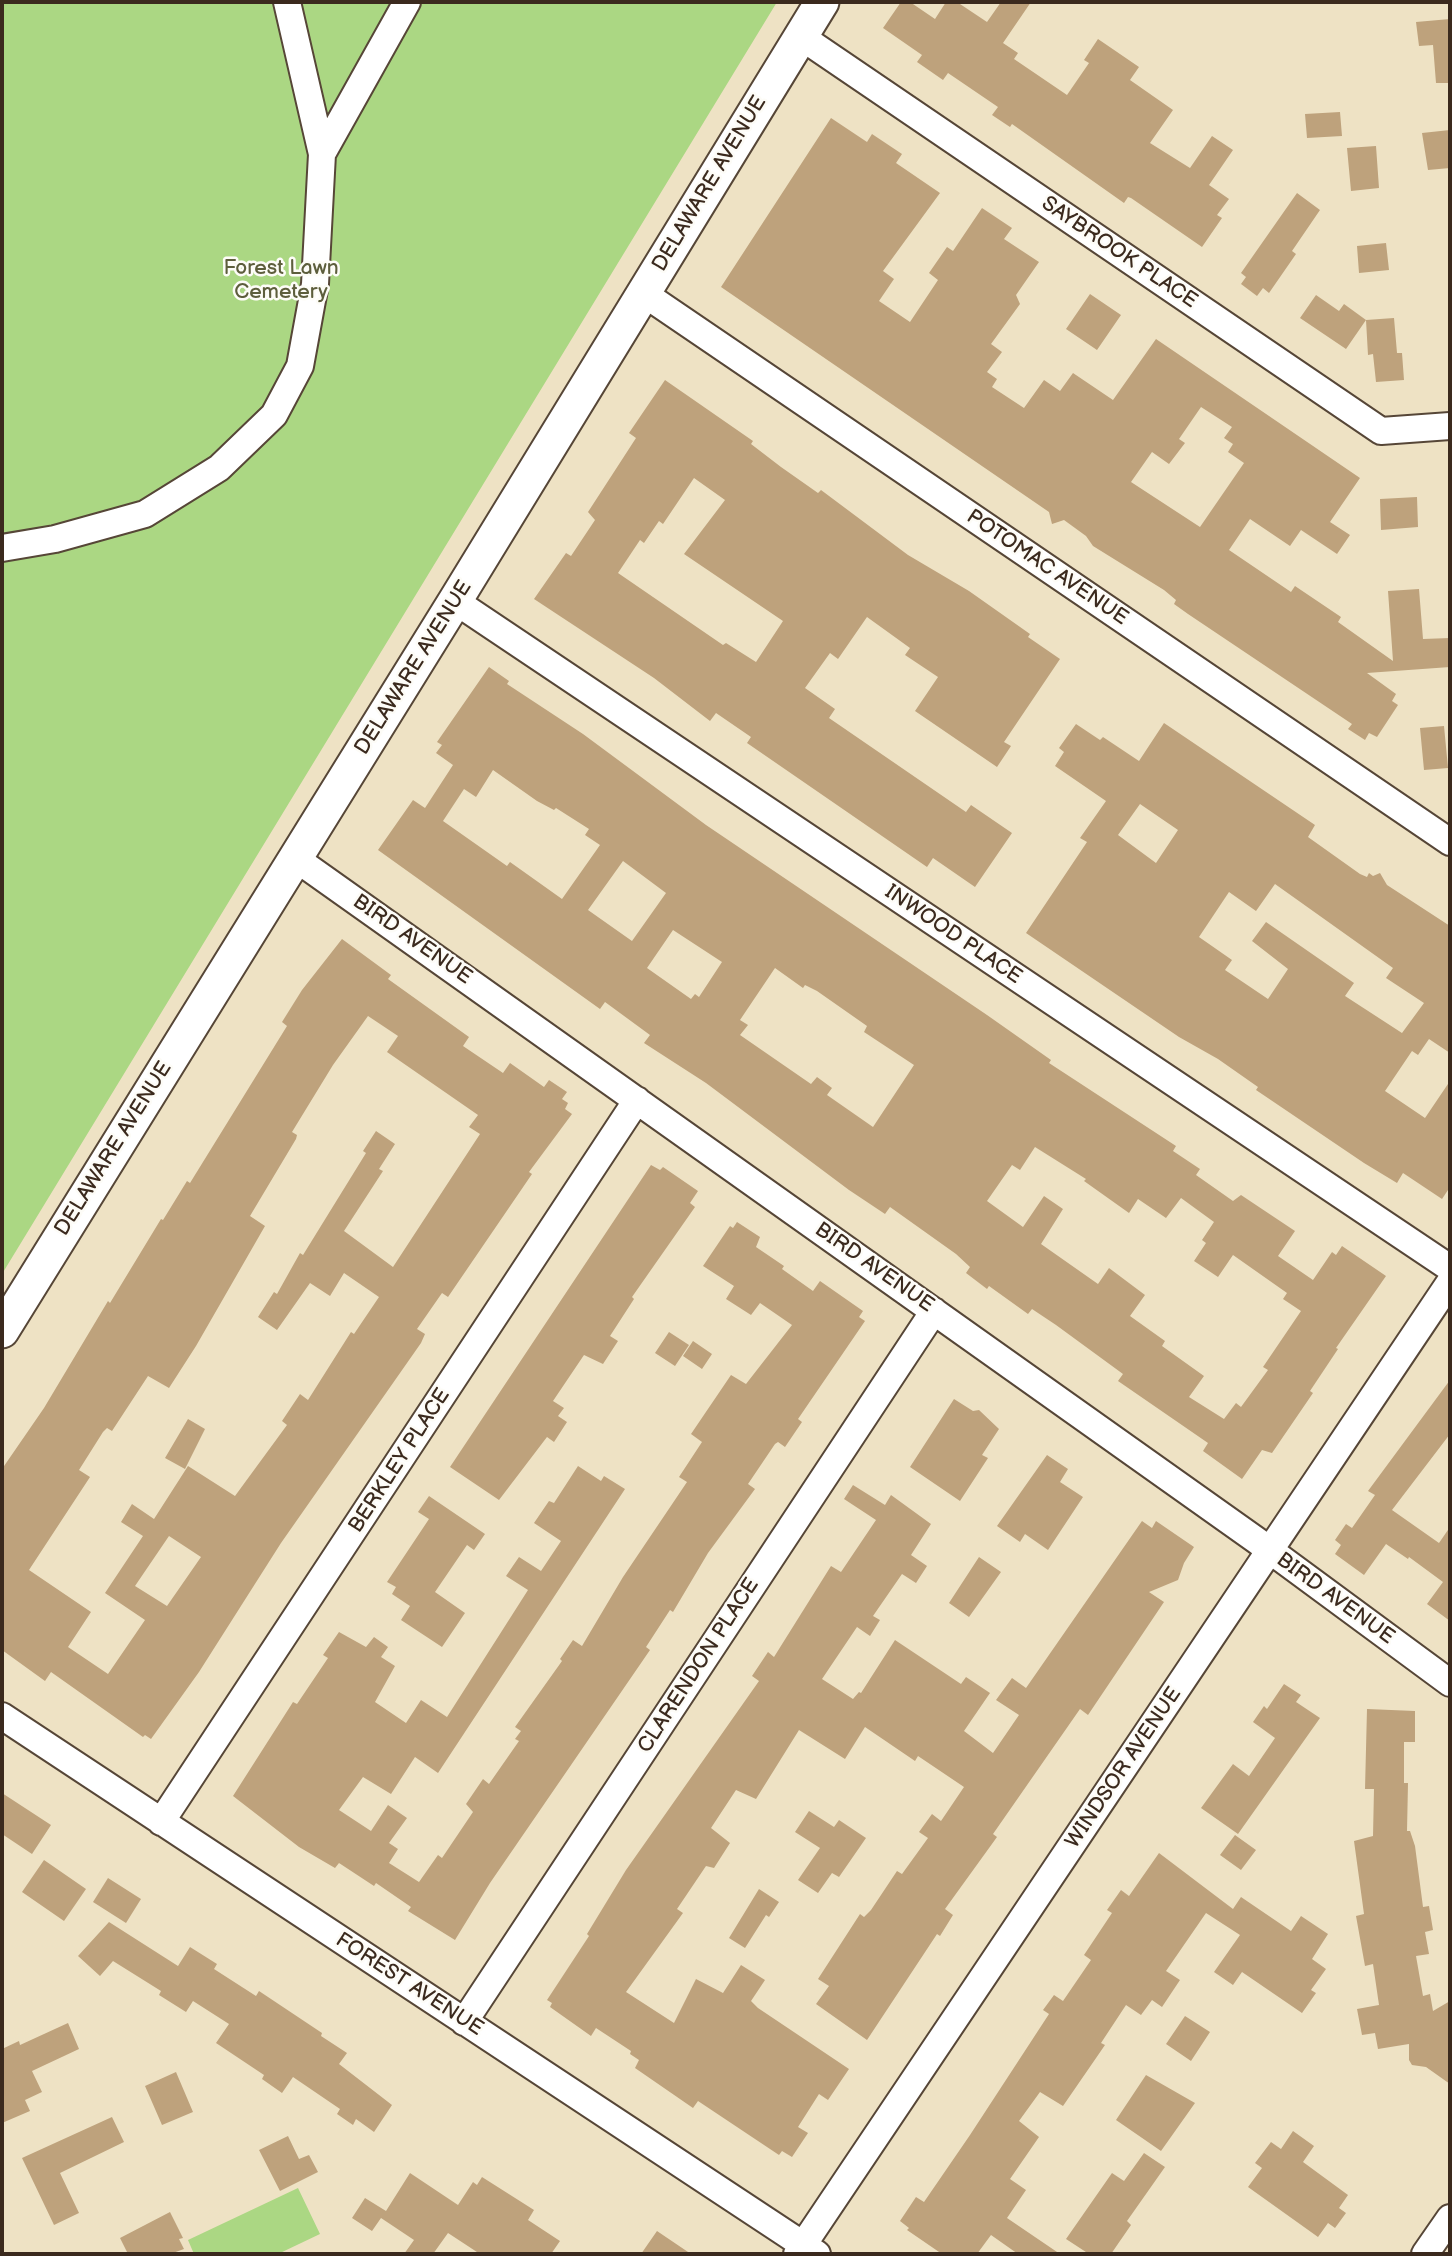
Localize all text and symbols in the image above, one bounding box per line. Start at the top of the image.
street label: DELAWARE AVENUE [648,92,772,276]
street label: SAYBROOK PLACE [1036,192,1202,314]
park label: Forest Lawn Cemetery [223,256,339,306]
street label: POTOMAC AVENUE [961,505,1133,631]
street label: DELAWARE AVENUE [350,576,478,760]
street label: INWOOD PLACE [880,880,1026,990]
street label: BIRD AVENUE [348,890,476,990]
street label: DELAWARE AVENUE [50,1057,178,1241]
street label: BIRD AVENUE [810,1218,938,1318]
street label: BERKLEY PLACE [344,1384,456,1538]
street label: BIRD AVENUE [1271,1548,1399,1650]
street label: CLARENDON PLACE [633,1574,765,1758]
street label: WINDSOR AVENUE [1061,1683,1187,1853]
street label: FOREST AVENUE [331,1928,487,2042]

